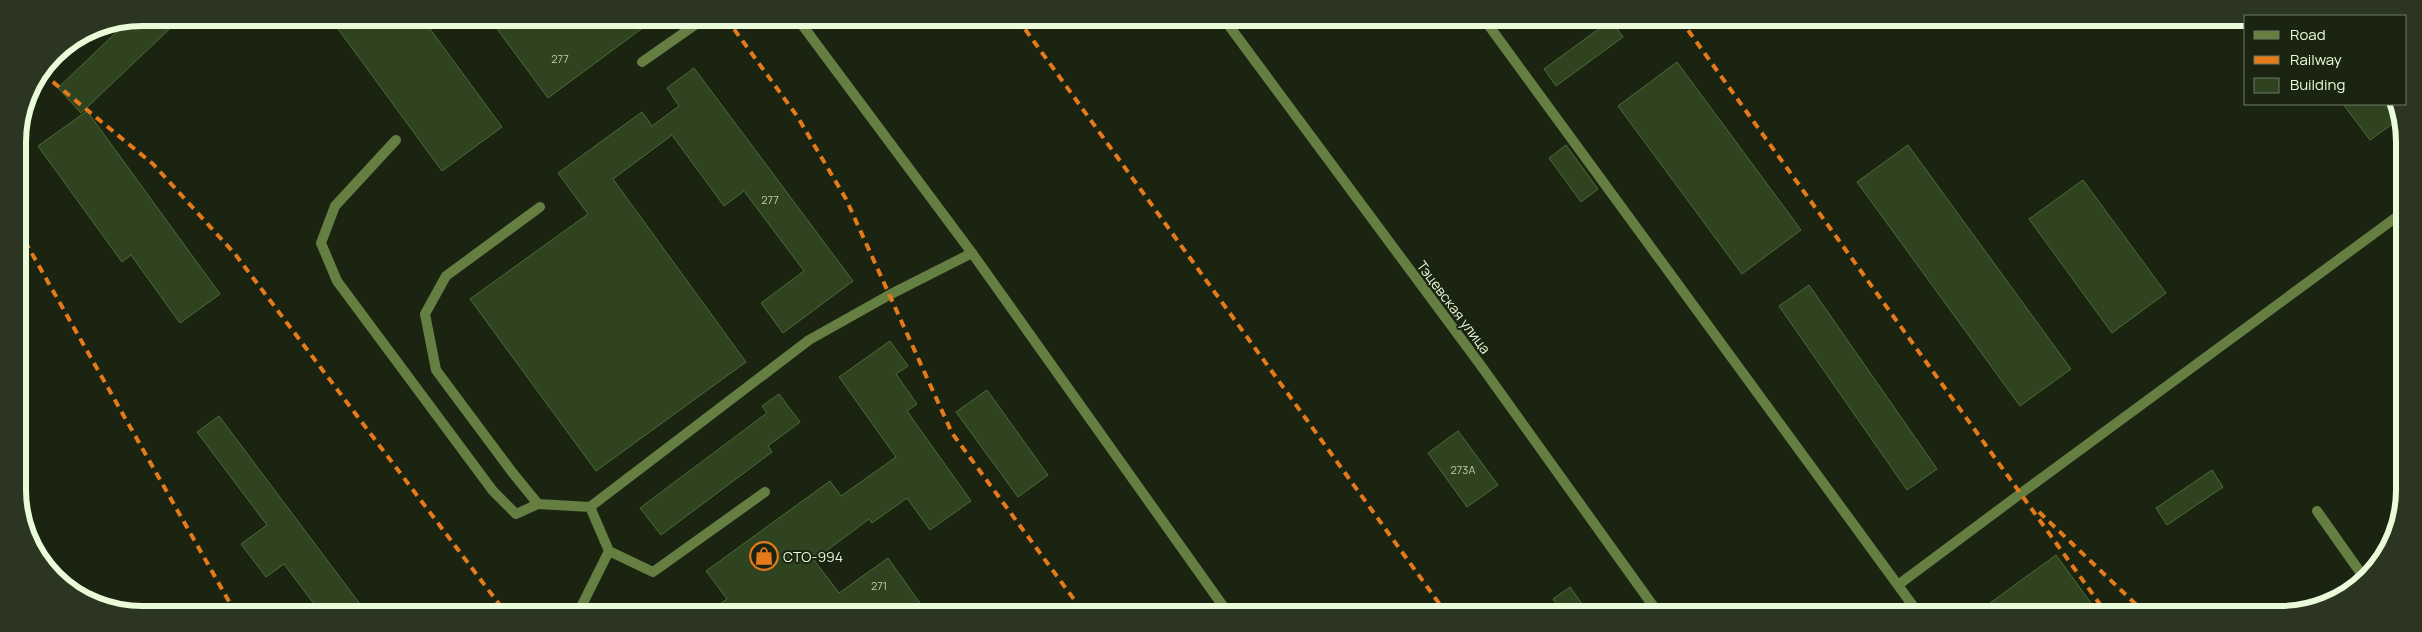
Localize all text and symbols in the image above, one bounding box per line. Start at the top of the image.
legend [2244,15,2407,105]
text: Road [2290,24,2326,45]
text: Railway [2290,49,2342,70]
house number: 277 [551,51,569,66]
text: Building [2290,74,2345,95]
house number: 277 [761,192,779,207]
street label: Тэцевская улица [1413,257,1495,357]
house number: 273А [1451,462,1475,477]
shop icon: СТО-994 [749,541,779,571]
place label: СТО-994 [783,547,843,566]
house number: 271 [871,578,887,593]

